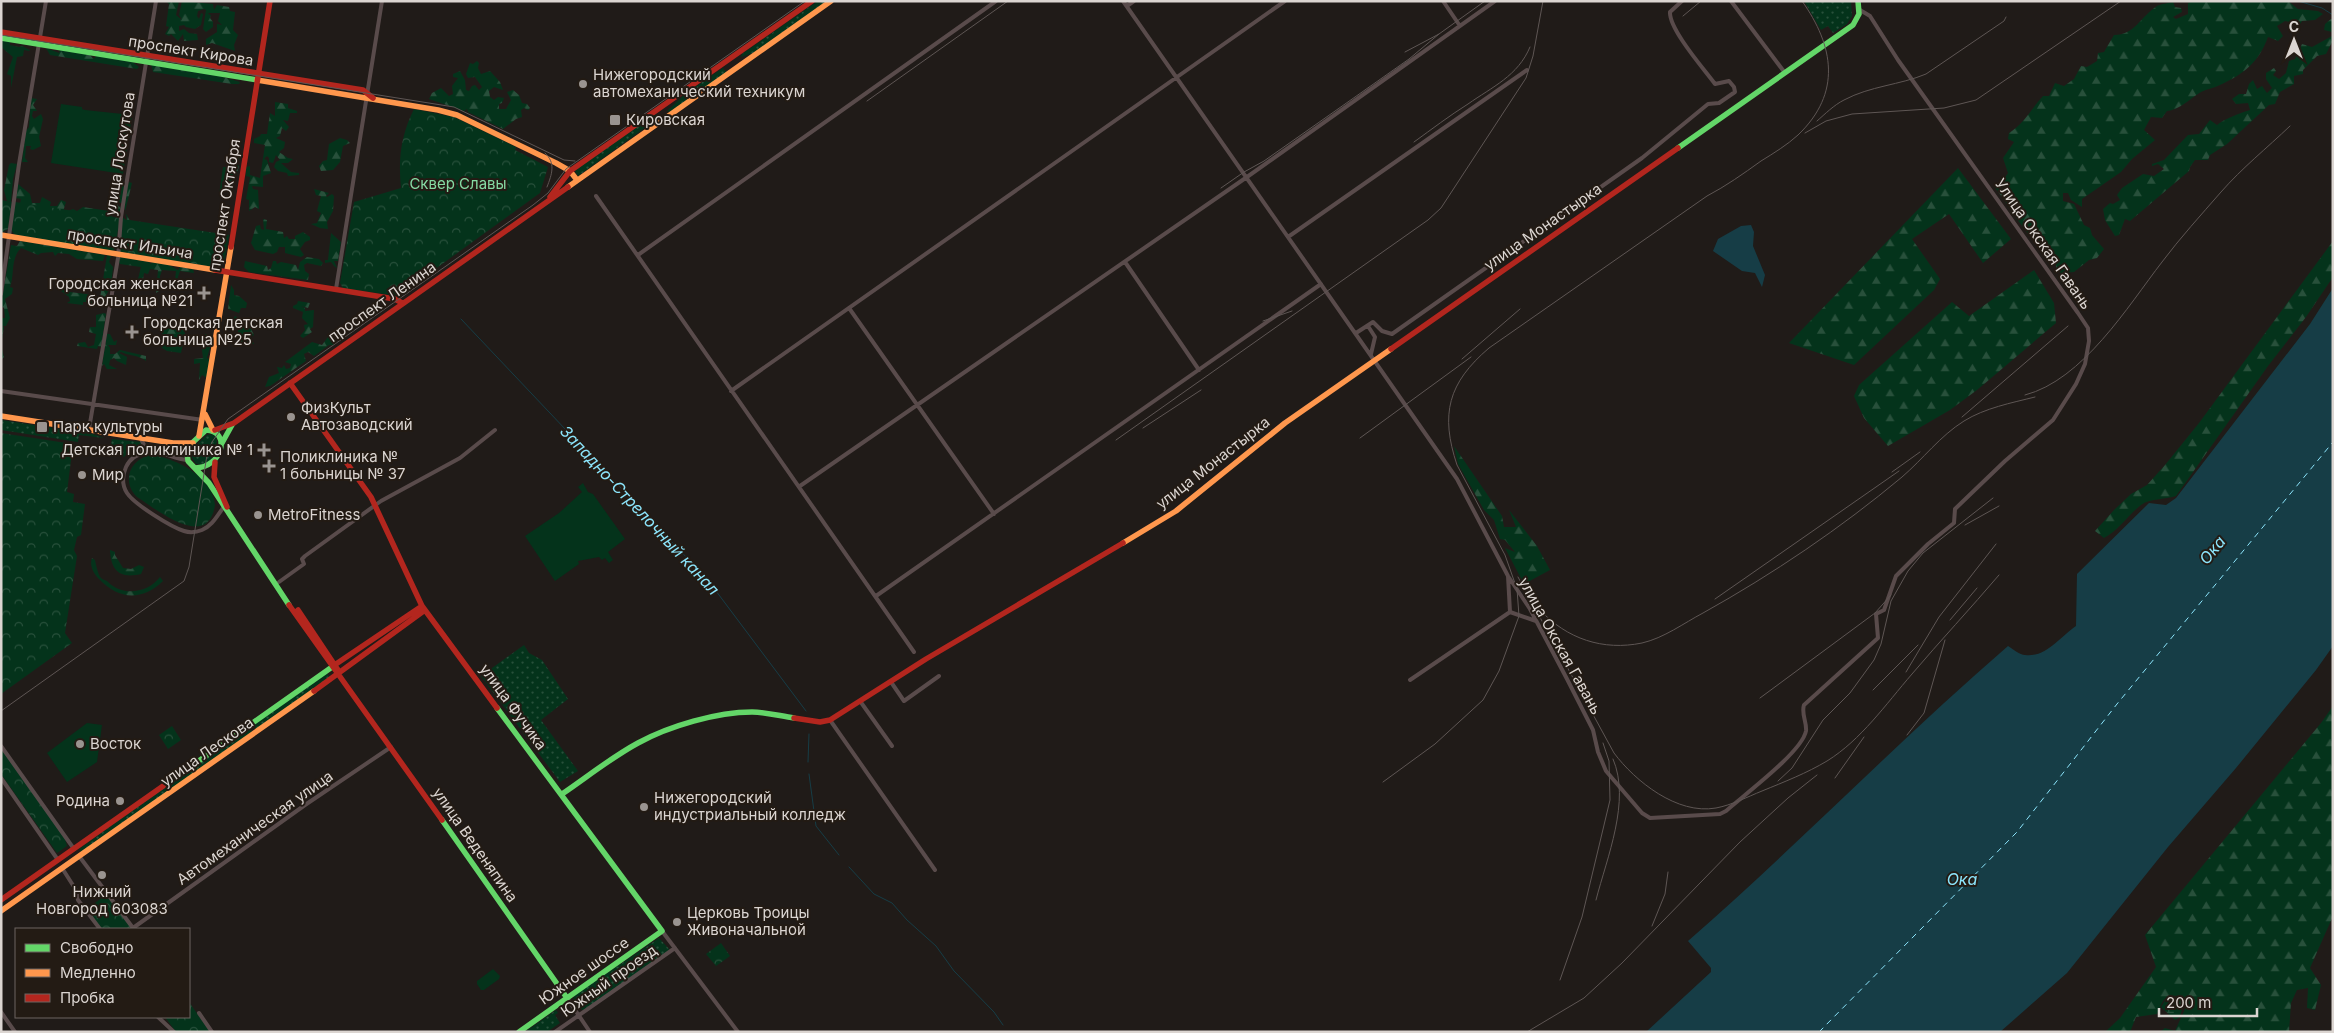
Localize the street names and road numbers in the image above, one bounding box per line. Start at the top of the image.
street label: проспект Кирова [127,31,255,70]
street label: улица Лоскутова [100,91,139,217]
street label: проспект Октября [205,137,244,272]
street label: Улица Окская Гавань [1991,175,2096,313]
street label: улица Монастырка [1480,179,1605,274]
street label: проспект Ильича [66,224,194,263]
street label: проспект Ленина [324,257,439,346]
street label: улица Монастырка [1152,412,1273,513]
street label: улица Окская Гавань [1515,574,1606,718]
street label: улица Фучика [476,660,551,753]
street label: улица Лескова [157,713,257,791]
street label: Автомеханическая улица [173,766,337,889]
street label: улица Веденяпина [429,784,522,906]
street label: Южное шоссе [535,933,632,1009]
street label: Южный проезд [557,940,660,1021]

